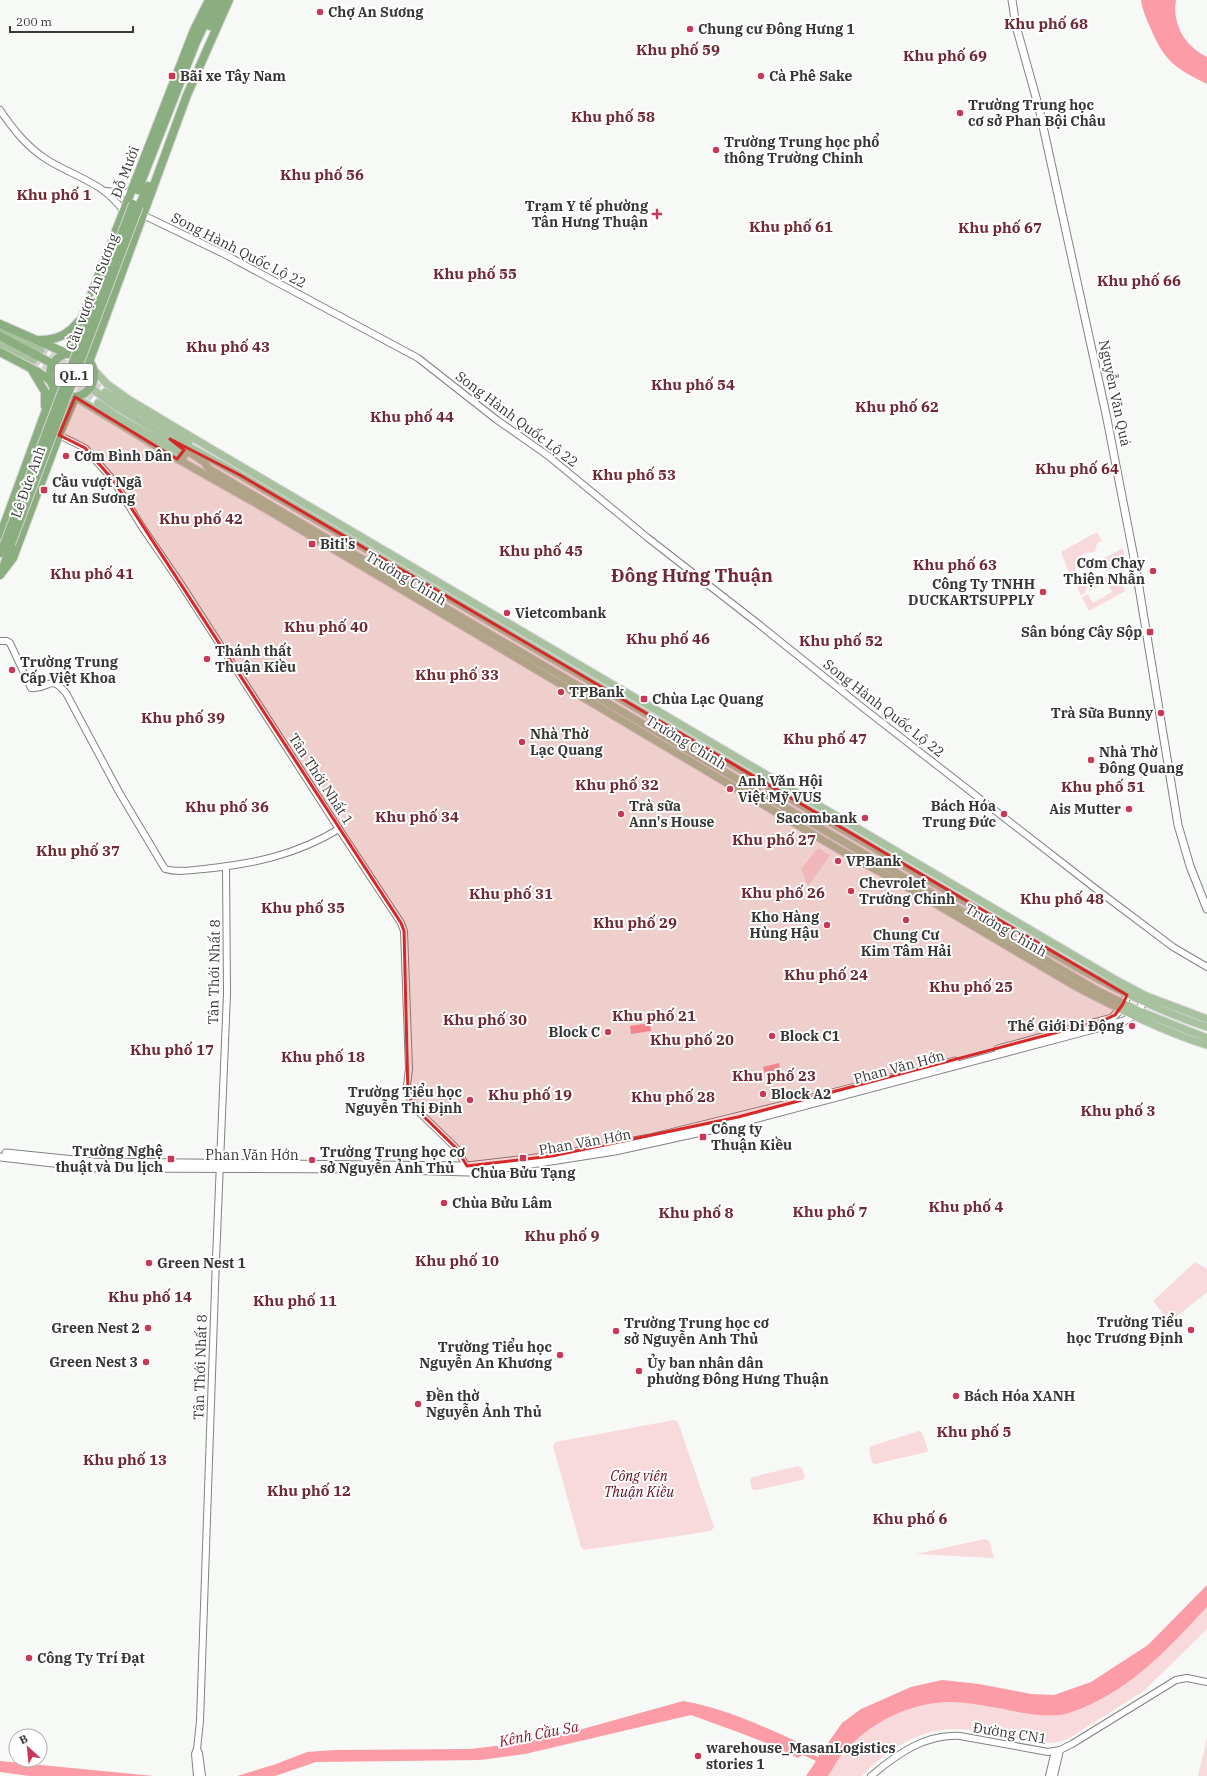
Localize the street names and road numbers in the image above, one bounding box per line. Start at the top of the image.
street label: Đỗ Mười [107,143,143,201]
street label: Song Hành Quốc Lộ 22 [169,208,309,292]
street label: Cầu vượt An Sương [61,231,123,353]
street label: Nguyễn Văn Quá [1095,338,1135,448]
road number: QL.1 [55,364,93,386]
street label: Song Hành Quốc Lộ 22 [452,367,582,471]
street label: Lê Đức Anh [7,443,49,520]
street label: Trường Chinh [362,547,450,609]
street label: Song Hành Quốc Lộ 22 [820,655,948,761]
street label: Trường Chinh [642,711,730,773]
street label: Tân Thới Nhất 1 [285,730,357,828]
street label: Trường Chinh [962,899,1050,961]
street label: Tân Thới Nhất 8 [204,919,224,1025]
street label: Phan Văn Hớn [852,1046,947,1088]
street label: Phan Văn Hớn [537,1125,633,1159]
street label: Phan Văn Hớn [205,1146,299,1164]
street label: Tân Thới Nhất 8 [189,1314,211,1420]
street label: Đường CN1 [972,1718,1048,1748]

